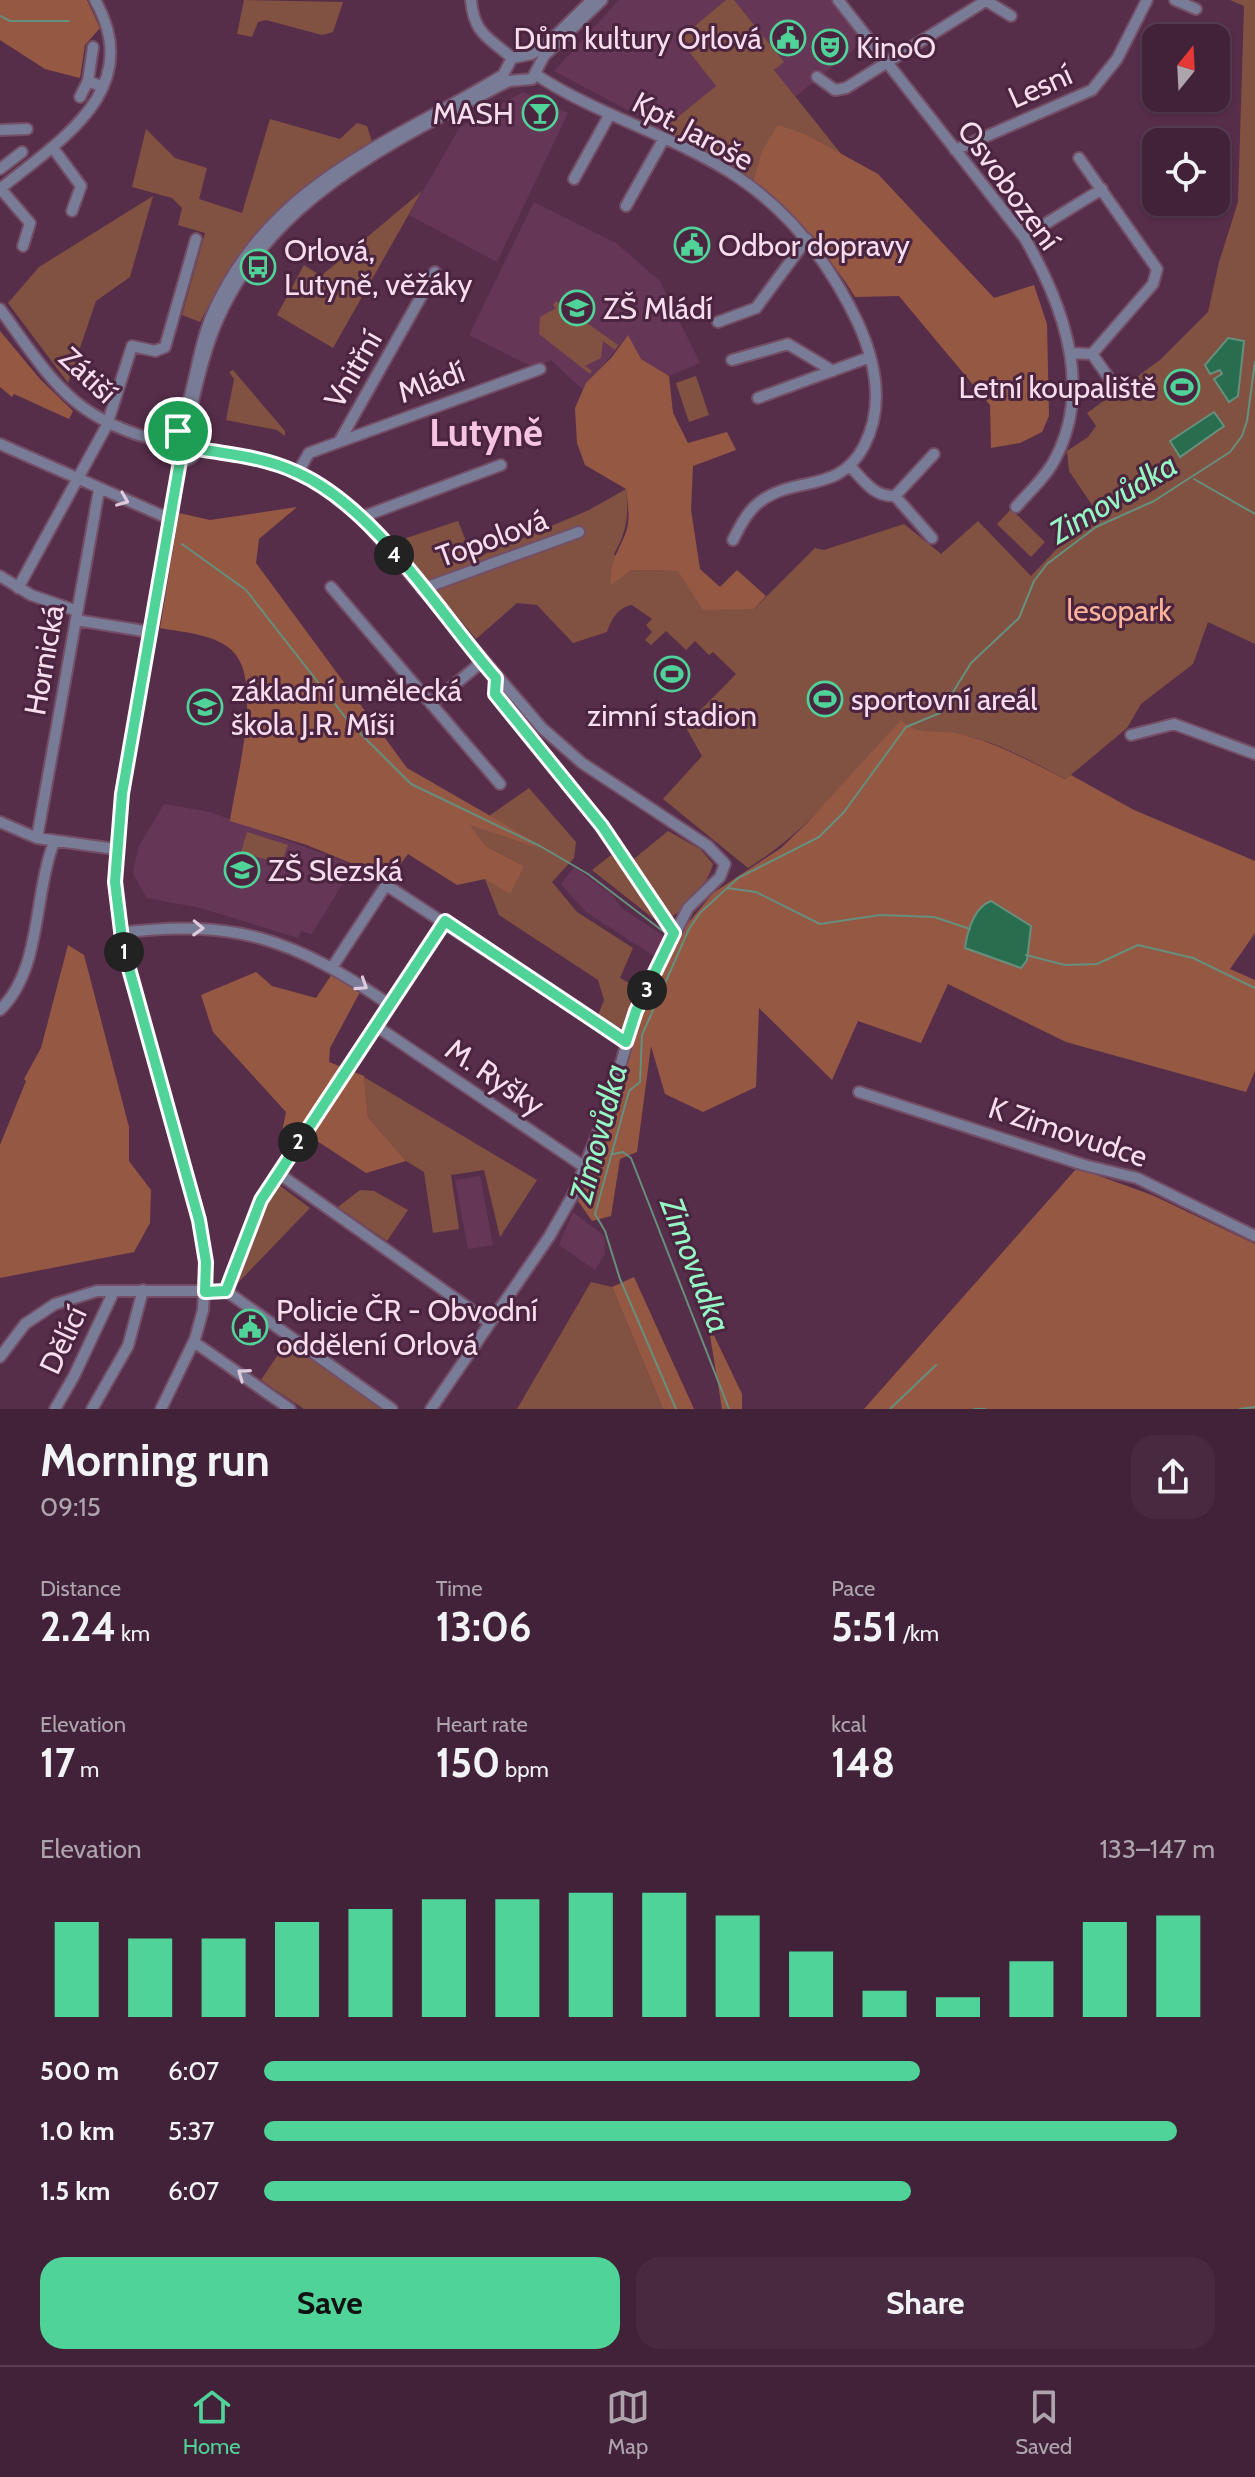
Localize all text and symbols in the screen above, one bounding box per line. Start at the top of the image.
public building icon: Dům kultury Orlová [769,19,807,57]
place label: Dům kultury Orlová [514,20,763,57]
north arrow [1142,24,1230,112]
map controls [1142,24,1230,216]
theatre icon: KinoO [811,28,849,66]
place label: KinoO [856,29,936,66]
street label: Lesní [1002,56,1078,116]
street label: Kpt. Jaroše [626,84,760,178]
bar icon: MASH [521,94,559,132]
place label: MASH [432,95,514,132]
street label: Osvobození [950,113,1068,257]
button: locate [1142,128,1230,216]
public building icon: Odbor dopravy [673,226,711,264]
place label: Odbor dopravy [718,227,910,264]
place label: Orlová, Lutyně, věžáky [284,232,472,303]
bus stop icon: Orlová, Lutyně, věžáky [239,248,277,286]
school or university icon: ZŠ Mládí [558,289,596,327]
place label: ZŠ Mládí [603,290,712,327]
street label: Vnitřní [316,324,390,414]
street label: Zátiší [51,339,125,411]
street label: Mládí [392,353,470,411]
sports icon: Letní koupaliště [1163,368,1201,406]
place label: Letní koupaliště [958,369,1156,406]
pin [144,397,212,465]
icon: arrive [156,409,200,453]
district label: Lutyně [429,409,543,456]
water label: Zimovůdka [1040,445,1184,552]
one-way arrow [115,491,130,507]
street label: Topolová [431,501,553,575]
pin: 4 [374,535,414,575]
text: 4 [387,541,401,568]
park label: lesopark [1066,592,1172,629]
street label: Hornická [16,601,72,718]
sports icon: zimní stadion [653,655,691,693]
place label: základní umělecká škola J.R. Míši [231,672,463,743]
sports icon: sportovní areál [806,680,844,718]
place label: sportovní areál [851,681,1037,718]
school or university icon: základní umělecká škola J.R. Míši [186,688,224,726]
place label: zimní stadion [587,697,757,734]
school or university icon: ZŠ Slezská [223,851,261,889]
place label: ZŠ Slezská [268,852,403,889]
one-way arrow [192,919,205,936]
pin: 1 [104,932,144,972]
text: 1 [120,938,128,965]
pin: 3 [627,970,667,1010]
one-way arrow [353,976,367,991]
text: 3 [641,976,653,1003]
street label: M. Ryšky [439,1031,551,1123]
water label: Zimovůdka [560,1059,635,1209]
street label: K Zimovudce [984,1089,1152,1175]
pin: 2 [278,1122,318,1162]
text: 2 [292,1128,304,1155]
water label: Zimovudka [652,1190,740,1338]
place label: Policie ČR - Obvodní oddělení Orlová [276,1292,538,1363]
street label: Dělící [31,1300,95,1380]
public building icon: Policie ČR - Obvodní oddělení Orlová [231,1308,269,1346]
one-way arrow [237,1370,251,1384]
text: Morning run [40,1434,270,1487]
button: share [1131,1435,1215,1519]
text: 09:15 [40,1491,101,1523]
text: Distance [40,1575,121,1602]
text: Time [436,1575,482,1602]
text: Pace [831,1575,875,1602]
text: 2.24 [40,1602,116,1651]
text: 13:06 [436,1602,532,1651]
text: 5:51 [831,1602,898,1651]
text: km [116,1620,150,1647]
text: /km [898,1620,939,1647]
text: Elevation [40,1711,126,1738]
text: Heart rate [436,1711,528,1738]
text: kcal [831,1711,866,1738]
text: 17 [40,1738,75,1787]
text: 150 [436,1738,500,1787]
text: 148 [831,1738,895,1787]
text: m [75,1756,99,1783]
text: bpm [500,1756,549,1783]
text: Elevation [40,1833,142,1865]
text: 133–147 m [1099,1833,1215,1865]
text: 500 m [40,2055,119,2087]
text: 6:07 [168,2055,219,2087]
text: 1.0 km [40,2115,115,2147]
text: 5:37 [168,2115,215,2147]
text: 1.5 km [40,2175,110,2207]
text: 6:07 [168,2175,219,2207]
button: Save [40,2257,620,2349]
button: Share [636,2257,1215,2349]
tab: Home [183,2385,241,2460]
tab: Map [606,2385,650,2460]
tab: Saved [1015,2385,1072,2460]

